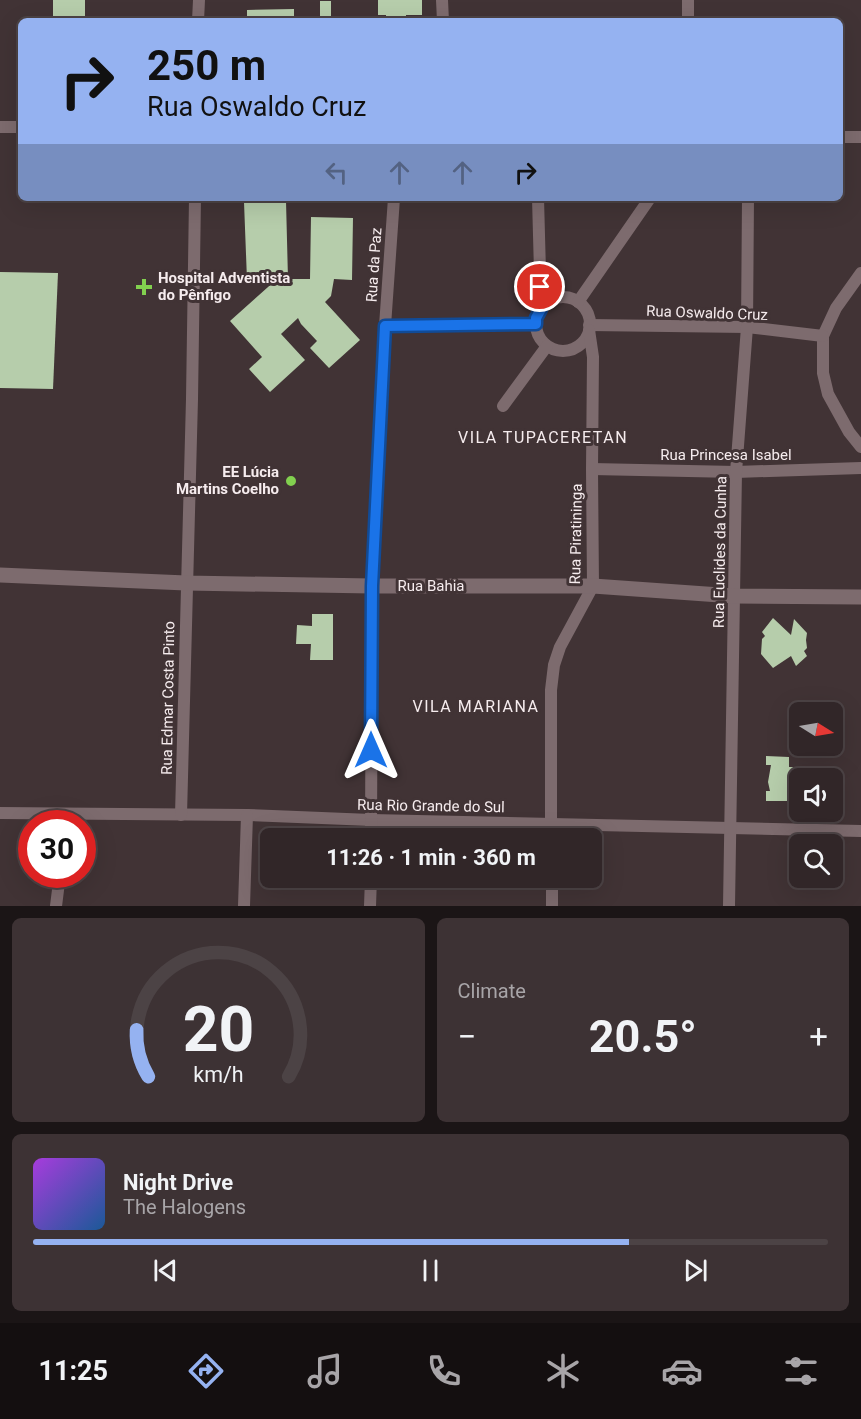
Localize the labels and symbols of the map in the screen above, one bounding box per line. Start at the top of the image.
street label: Rua da Paz [362,227,386,303]
pin [514,261,565,312]
place label: Hospital Adventista do Pênfigo [158,269,290,304]
marker: Hospital Adventista do Pênfigo [135,278,153,296]
street label: Rua Oswaldo Cruz [646,302,768,324]
district label: VILA TUPACERETAN [458,428,628,447]
street label: Rua Princesa Isabel [660,446,792,464]
place label: EE Lúcia Martins Coelho [176,463,279,498]
marker: EE Lúcia Martins Coelho [284,474,298,488]
street label: Rua Euclides da Cunha [710,476,730,628]
street label: Rua Piratininga [566,483,586,585]
street label: Rua Bahia [398,577,464,595]
street label: Rua Edmar Costa Pinto [158,621,178,775]
district label: VILA MARIANA [412,697,540,716]
north arrow [789,702,843,756]
position arrow [339,718,403,782]
street label: Rua Rio Grande do Sul [357,796,505,816]
speed limit sign: 30 [18,810,96,888]

